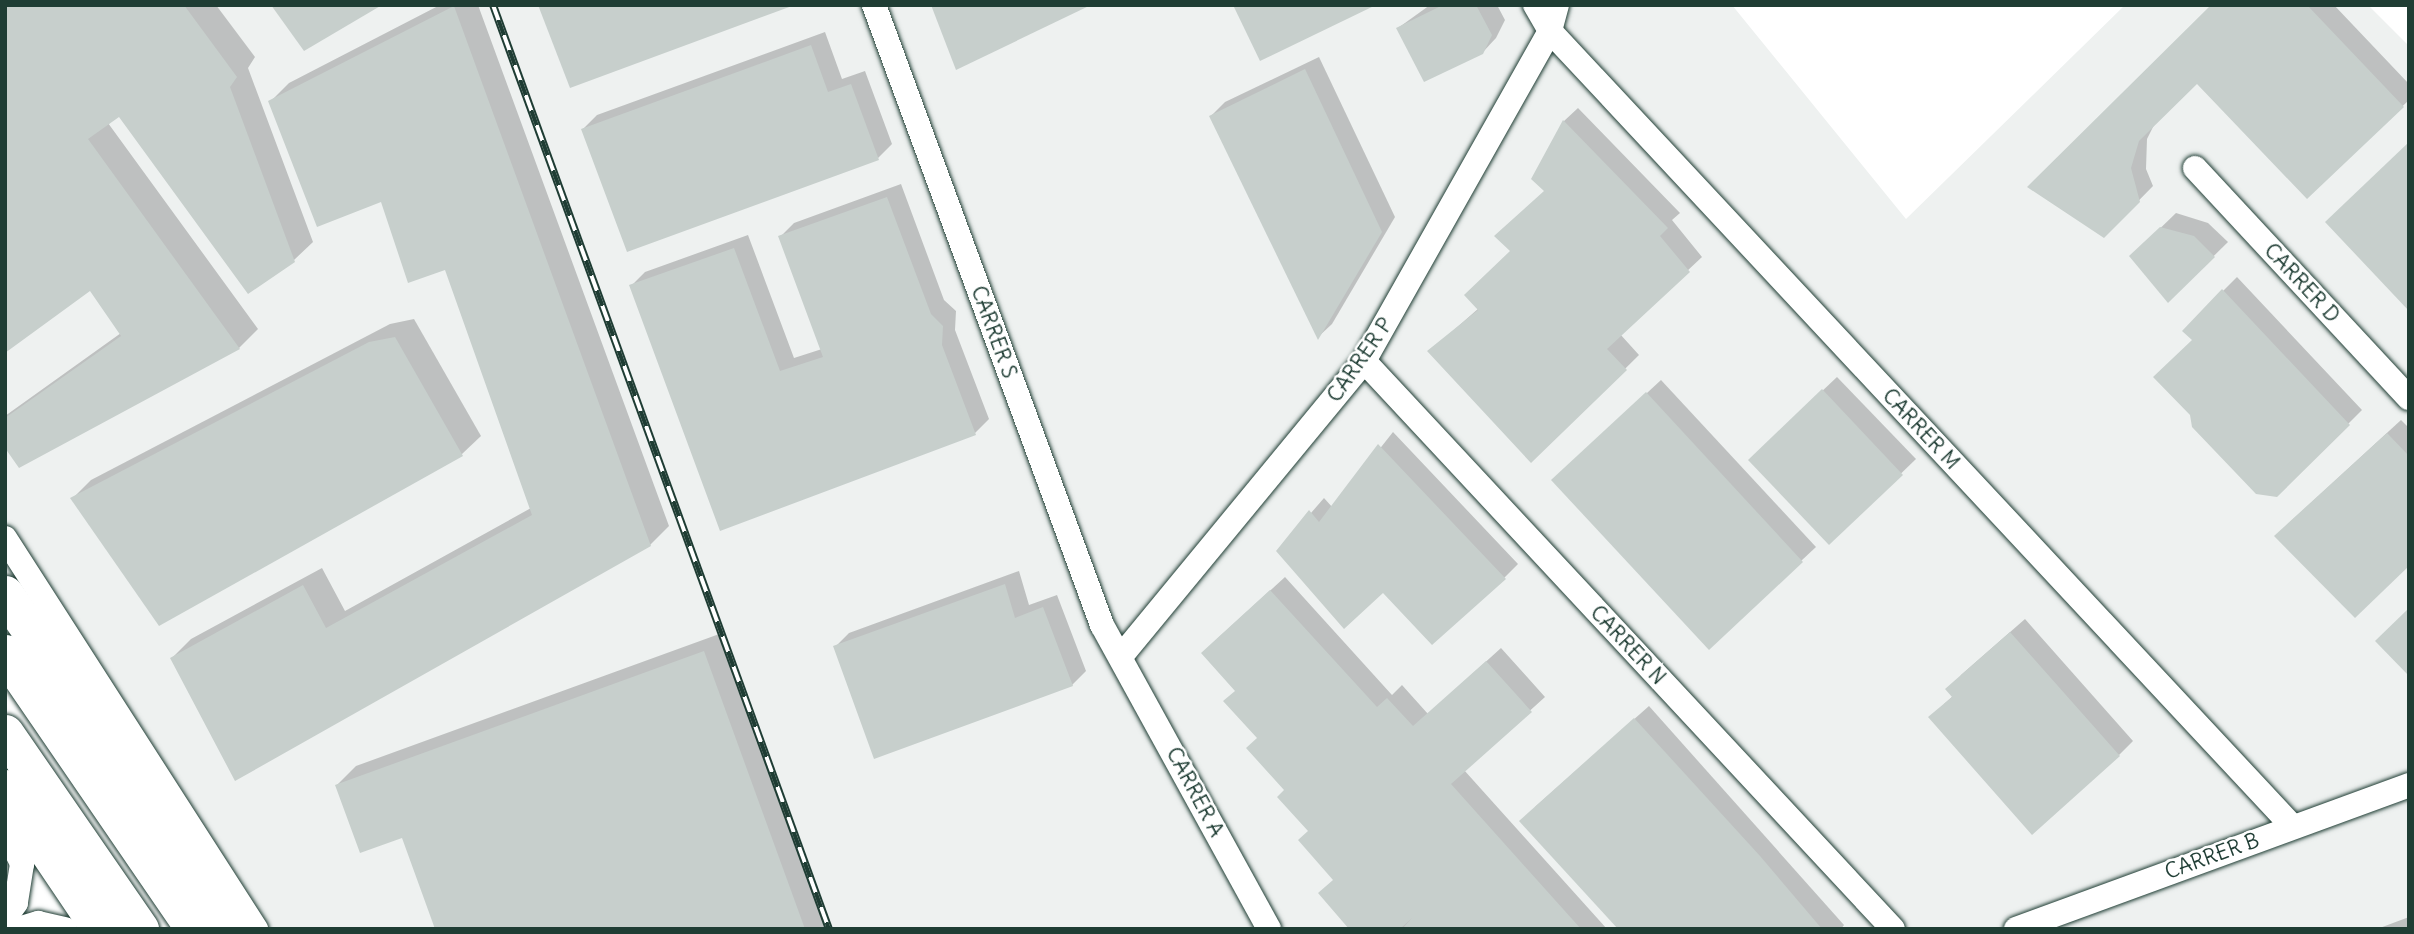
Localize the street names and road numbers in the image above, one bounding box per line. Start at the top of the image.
street label: CARRER D [2259,238,2345,328]
street label: CARRER S [966,282,1022,382]
street label: CARRER P [1322,313,1398,407]
street label: CARRER M [1877,383,1965,475]
street label: CARRER N [1585,600,1671,690]
street label: CARRER A [1161,743,1229,841]
street label: CARRER B [2161,827,2263,885]

